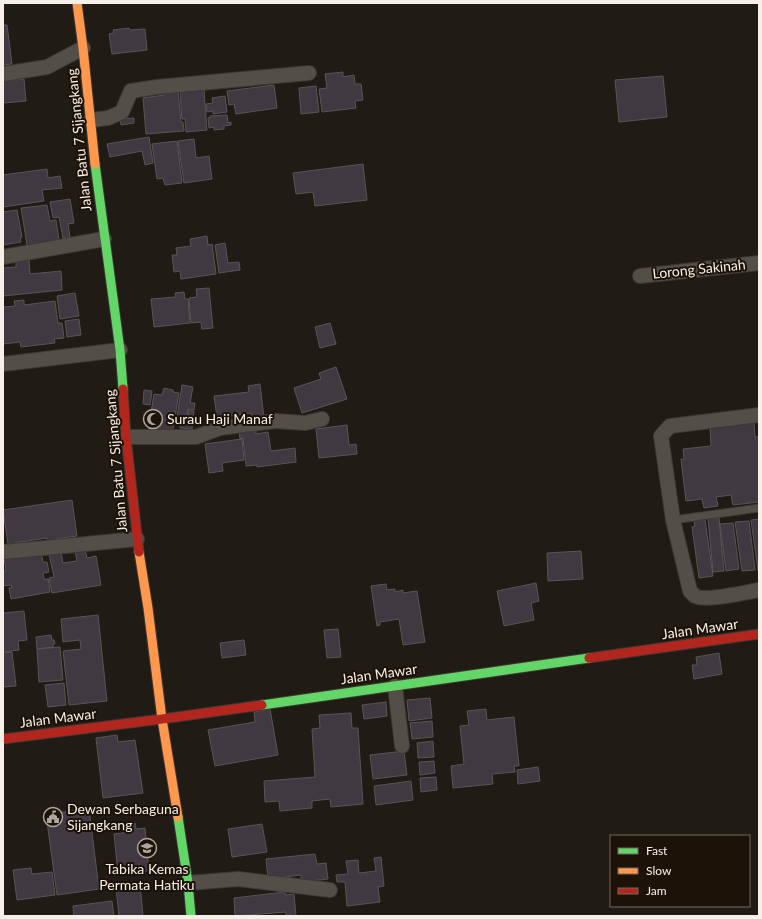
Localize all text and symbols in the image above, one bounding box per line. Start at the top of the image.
street label: Jalan Batu 7 Sijangkang [63,68,94,212]
street label: Lorong Sakinah [652,255,746,282]
street label: Jalan Batu 7 Sijangkang [101,389,130,533]
mosque icon: Surau Haji Manaf [142,408,164,430]
place label: Surau Haji Manaf [167,410,273,427]
street label: Jalan Mawar [661,615,739,642]
street label: Jalan Mawar [340,660,418,687]
street label: Jalan Mawar [19,704,97,731]
place label: Dewan Serbaguna Sijangkang [67,800,179,833]
public building icon: Dewan Serbaguna Sijangkang [42,806,64,828]
legend [610,835,750,907]
school or university icon: Tabika Kemas Permata Hatiku [136,837,158,859]
text: Fast [646,843,668,858]
place label: Tabika Kemas Permata Hatiku [99,860,195,893]
text: Slow [646,863,672,878]
text: Jam [646,883,667,898]

